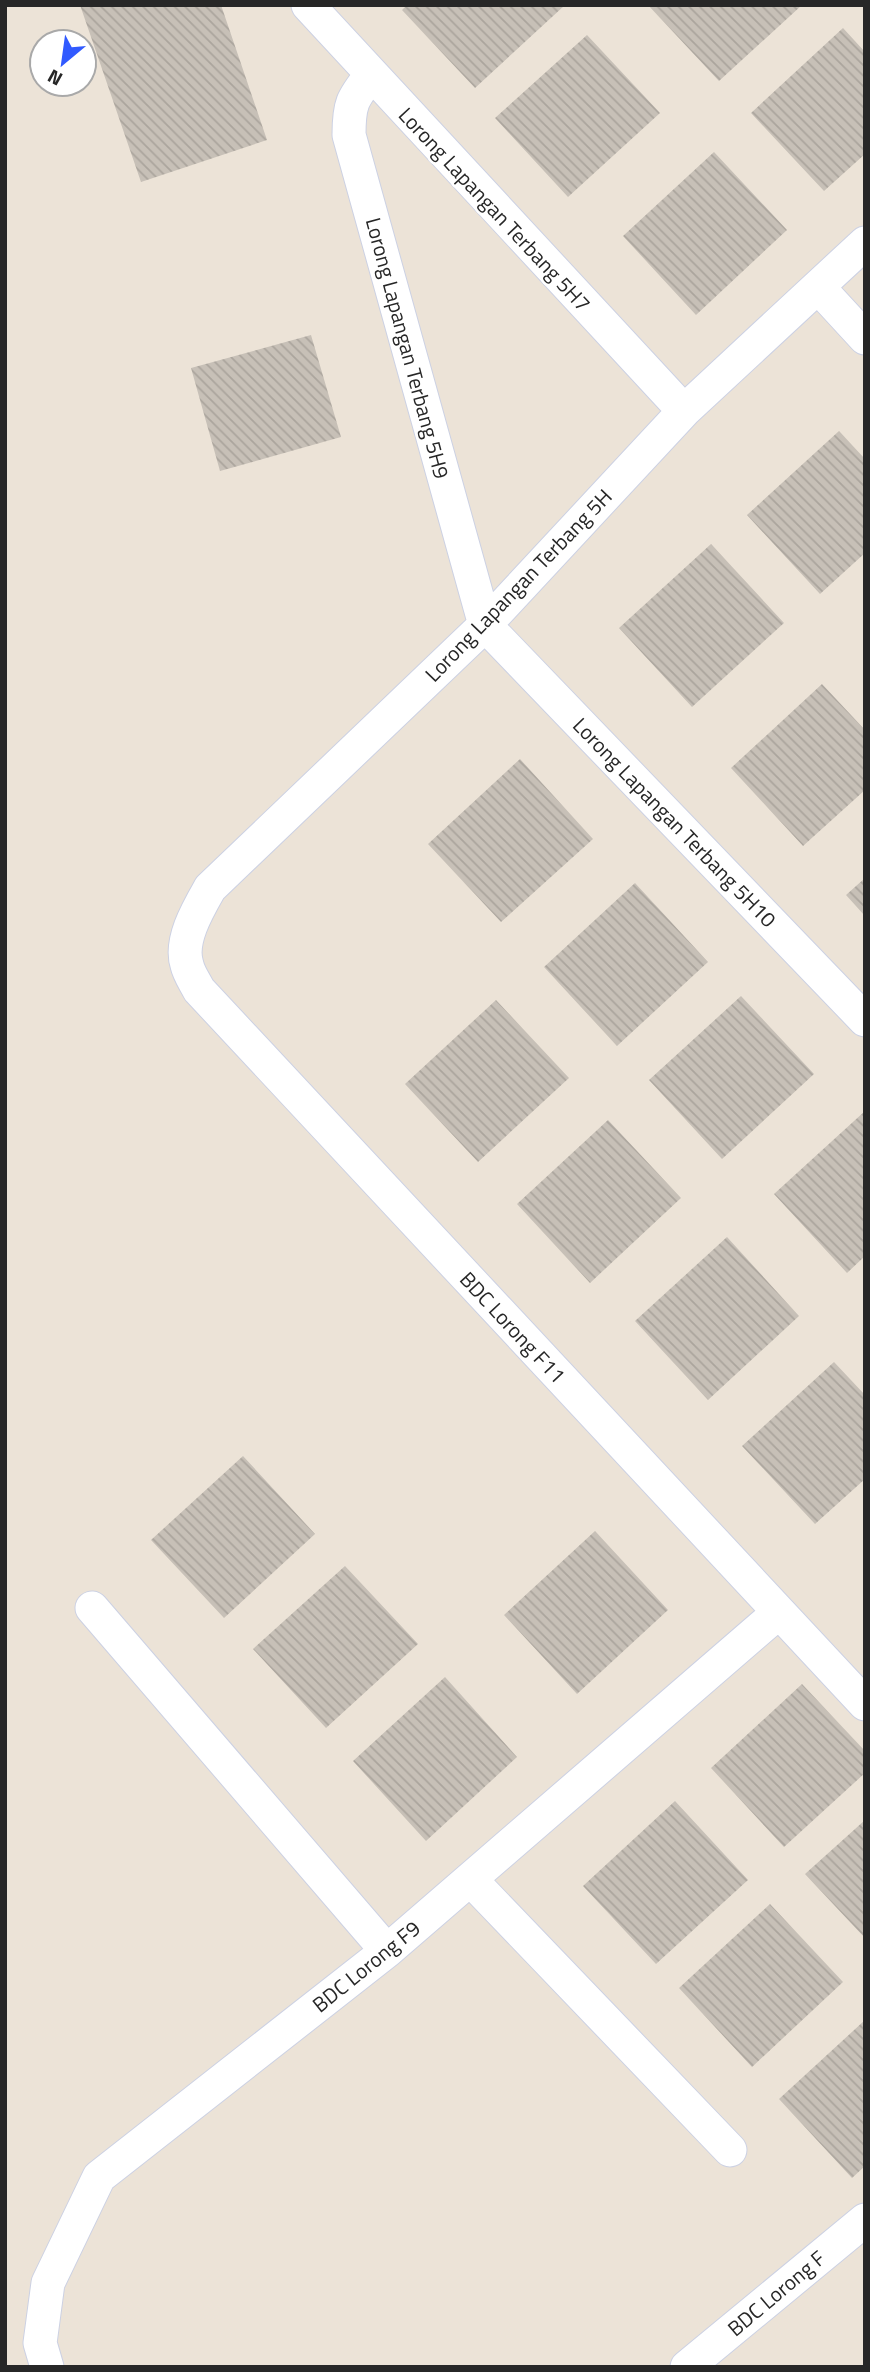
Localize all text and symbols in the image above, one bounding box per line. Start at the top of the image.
north arrow [28,28,98,98]
text: N [42,62,67,94]
street label: Lorong Lapangan Terbang 5H7 [391,100,599,318]
street label: Lorong Lapangan Terbang 5H9 [358,214,458,482]
street label: Lorong Lapangan Terbang 5H [417,481,619,689]
street label: Lorong Lapangan Terbang 5H10 [566,710,784,934]
street label: BDC Lorong F11 [453,1264,573,1390]
street label: BDC Lorong F9 [305,1912,427,2020]
street label: BDC Lorong F [720,2242,832,2344]

